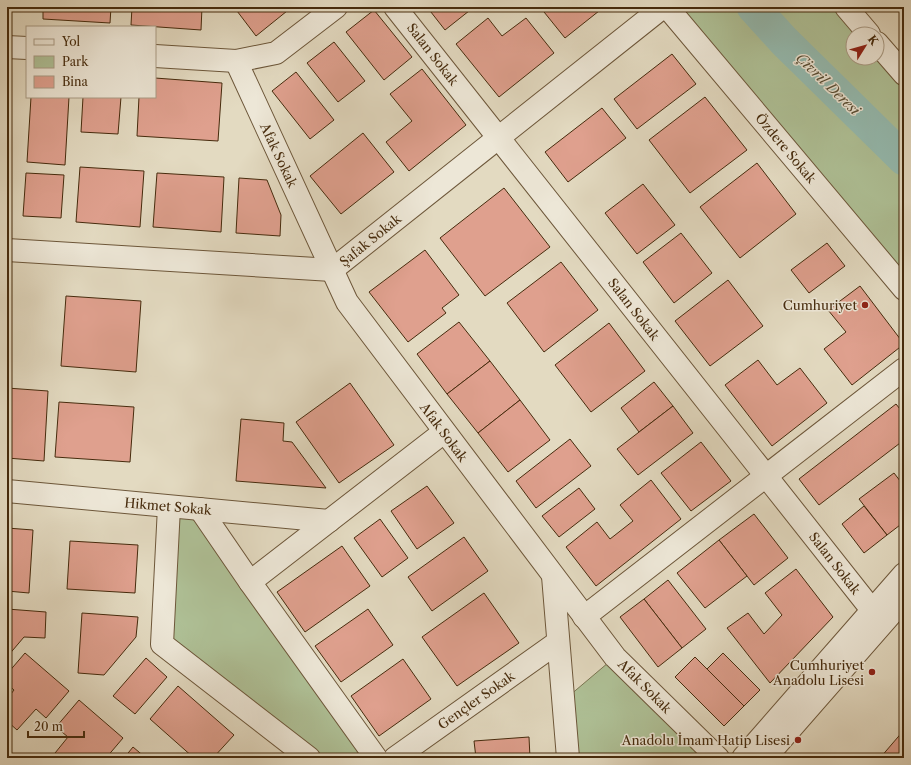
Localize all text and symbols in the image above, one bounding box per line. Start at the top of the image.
street label: Salan Sokak [404,20,462,89]
legend [26,26,156,98]
north arrow [845,26,885,66]
text: K [865,32,882,49]
text: Yol [61,34,80,49]
water label: Çivril Deresi [792,49,865,120]
text: Park [62,54,89,69]
text: Bina [62,74,89,89]
street label: Özdere Sokak [752,110,820,187]
street label: Afak Sokak [257,119,301,190]
street label: Şafak Sokak [336,210,404,270]
street label: Salan Sokak [605,275,663,344]
place label: Cumhuriyet [783,297,857,313]
marker: Cumhuriyet [860,300,870,310]
street label: Afak Sokak [416,399,472,465]
street label: Hikmet Sokak [124,494,213,518]
street label: Salan Sokak [806,529,864,598]
street label: Afak Sokak [614,655,675,716]
place label: Cumhuriyet Anadolu Lisesi [772,657,864,688]
street label: Gençler Sokak [435,667,518,732]
marker: Cumhuriyet Anadolu Lisesi [867,667,877,677]
scale bar [28,713,84,739]
text: 20 m [34,719,63,734]
place label: Anadolu İmam Hatip Lisesi [621,732,790,748]
marker: Anadolu İmam Hatip Lisesi [793,735,803,745]

